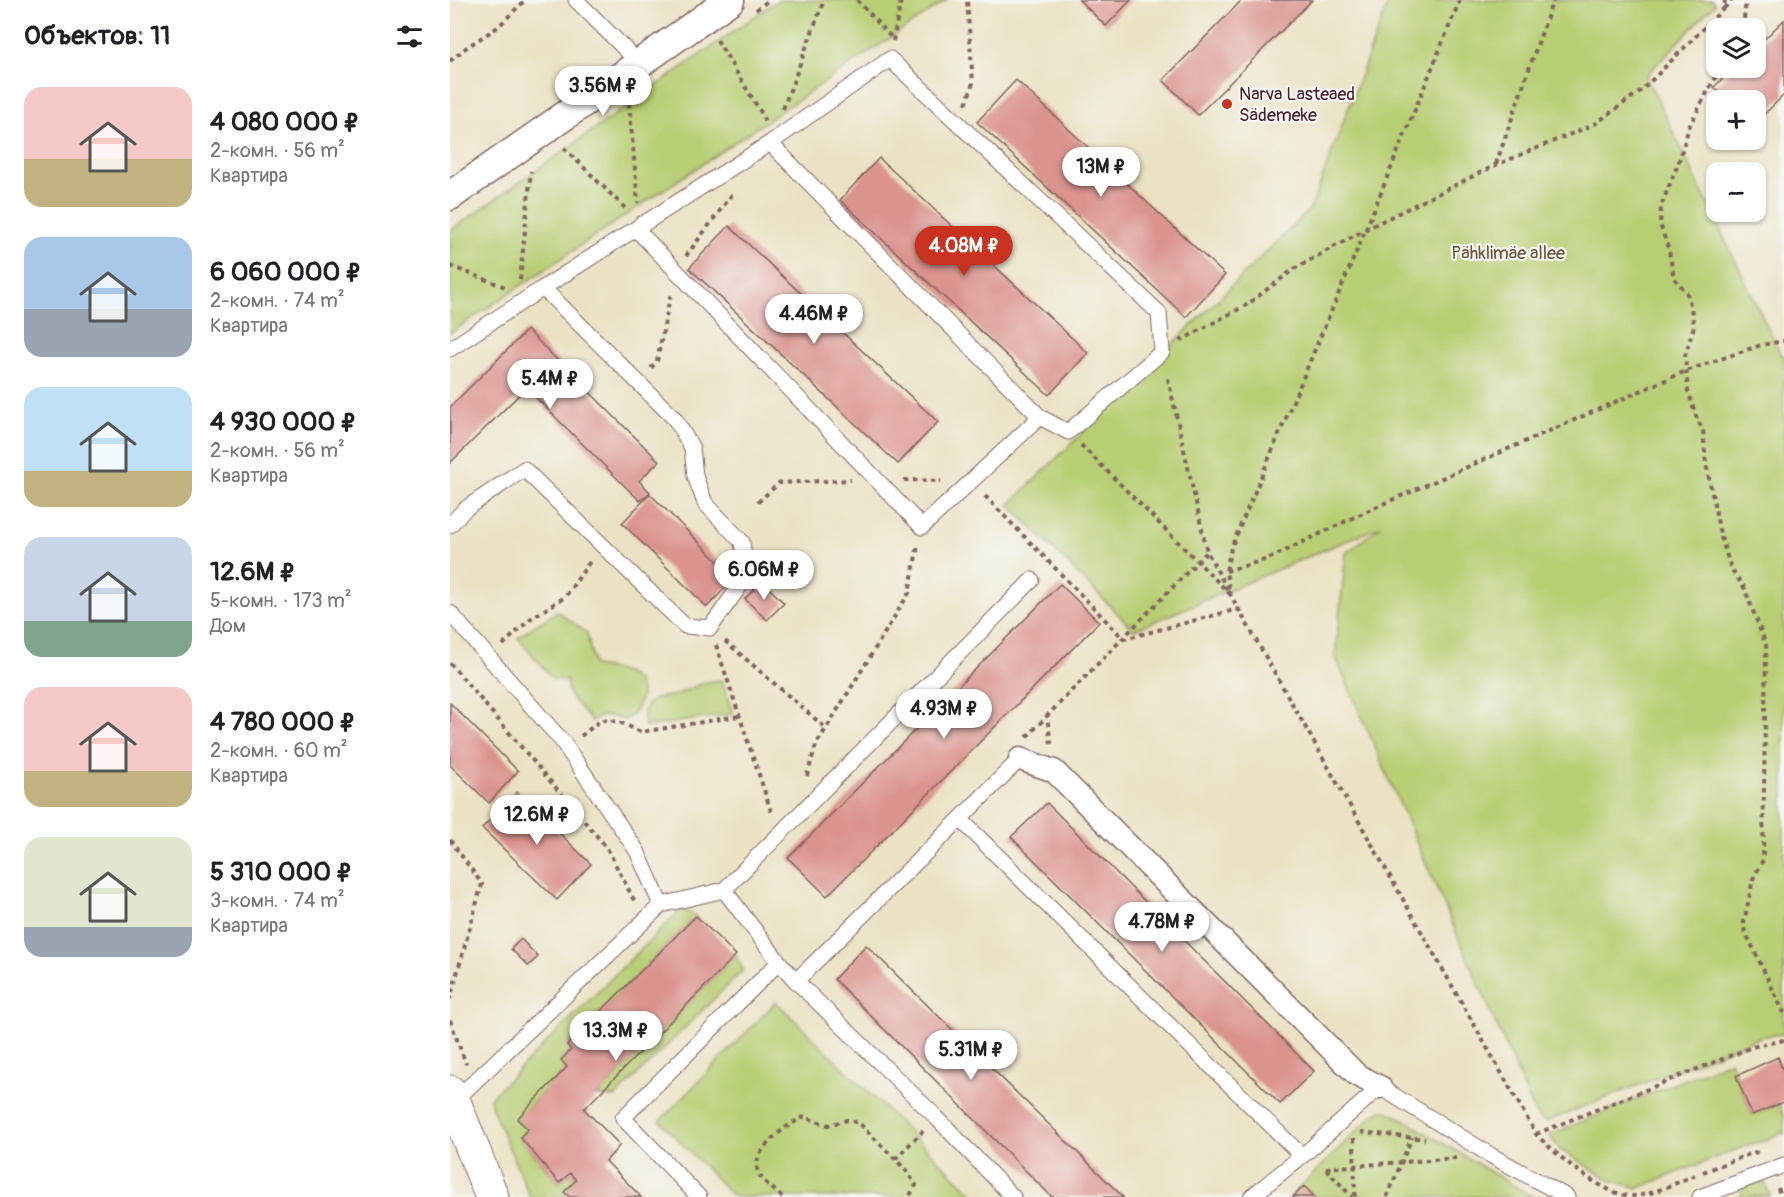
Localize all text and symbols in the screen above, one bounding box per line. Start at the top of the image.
map controls [1706,18,1766,222]
button: layers [1706,18,1766,78]
text: Объектов: 11 [24,20,170,52]
icon: filters [393,20,426,53]
pin: 3.56M ₽ [548,66,658,117]
text: 3.56M ₽ [569,73,637,98]
place label: Narva Lasteaed Sädemeke [1239,83,1355,127]
button: + [1706,90,1766,150]
marker: Narva Lasteaed Sädemeke [1220,97,1234,111]
text: 4 080 000 ₽ [210,106,360,138]
icon: home [72,111,144,183]
text: 2-комн. · 56 m² [210,138,345,163]
pin: 13M ₽ [1059,147,1143,198]
text: 13M ₽ [1076,154,1126,179]
button: − [1706,162,1766,222]
text: Квартира [210,163,288,188]
pin: 4.08M ₽ [909,226,1019,277]
text: 4.08M ₽ [929,233,999,258]
park label: Pähklimäe allee [1451,242,1565,265]
text: 6 060 000 ₽ [210,256,362,288]
icon: home [72,261,144,333]
text: 2-комн. · 74 m² [210,288,345,313]
pin: 4.46M ₽ [759,294,869,345]
text: 4.46M ₽ [779,301,849,326]
text: Квартира [210,313,288,338]
pin: 5.4M ₽ [501,359,599,410]
text: 5.4M ₽ [521,366,579,391]
text: 4 930 000 ₽ [210,406,357,438]
icon: home [72,411,144,483]
text: 2-комн. · 56 m² [210,438,345,463]
text: Квартира [210,463,288,488]
pin: 6.06M ₽ [709,550,819,601]
text: 12.6M ₽ [210,556,296,588]
text: 6.06M ₽ [728,557,800,582]
icon: home [72,561,144,633]
text: 5-комн. · 173 m² [210,588,352,613]
text: Дом [210,613,246,638]
pin: 4.93M ₽ [889,689,999,740]
text: 4.93M ₽ [910,696,978,721]
text: 4 780 000 ₽ [210,706,356,738]
icon: home [72,711,144,783]
text: 2-комн. · 60 m² [210,738,348,763]
text: Квартира [210,763,288,788]
pin: 12.6M ₽ [482,795,592,846]
text: 12.6M ₽ [504,802,570,827]
text: 5 310 000 ₽ [210,856,352,888]
icon: home [72,861,144,933]
text: 3-комн. · 74 m² [210,888,345,913]
pin: 4.78M ₽ [1107,902,1217,953]
text: 4.78M ₽ [1128,909,1196,934]
text: Квартира [210,913,288,938]
pin: 13.3M ₽ [561,1011,671,1062]
text: 13.3M ₽ [583,1018,649,1043]
pin: 5.31M ₽ [916,1030,1026,1081]
text: 5.31M ₽ [939,1037,1003,1062]

